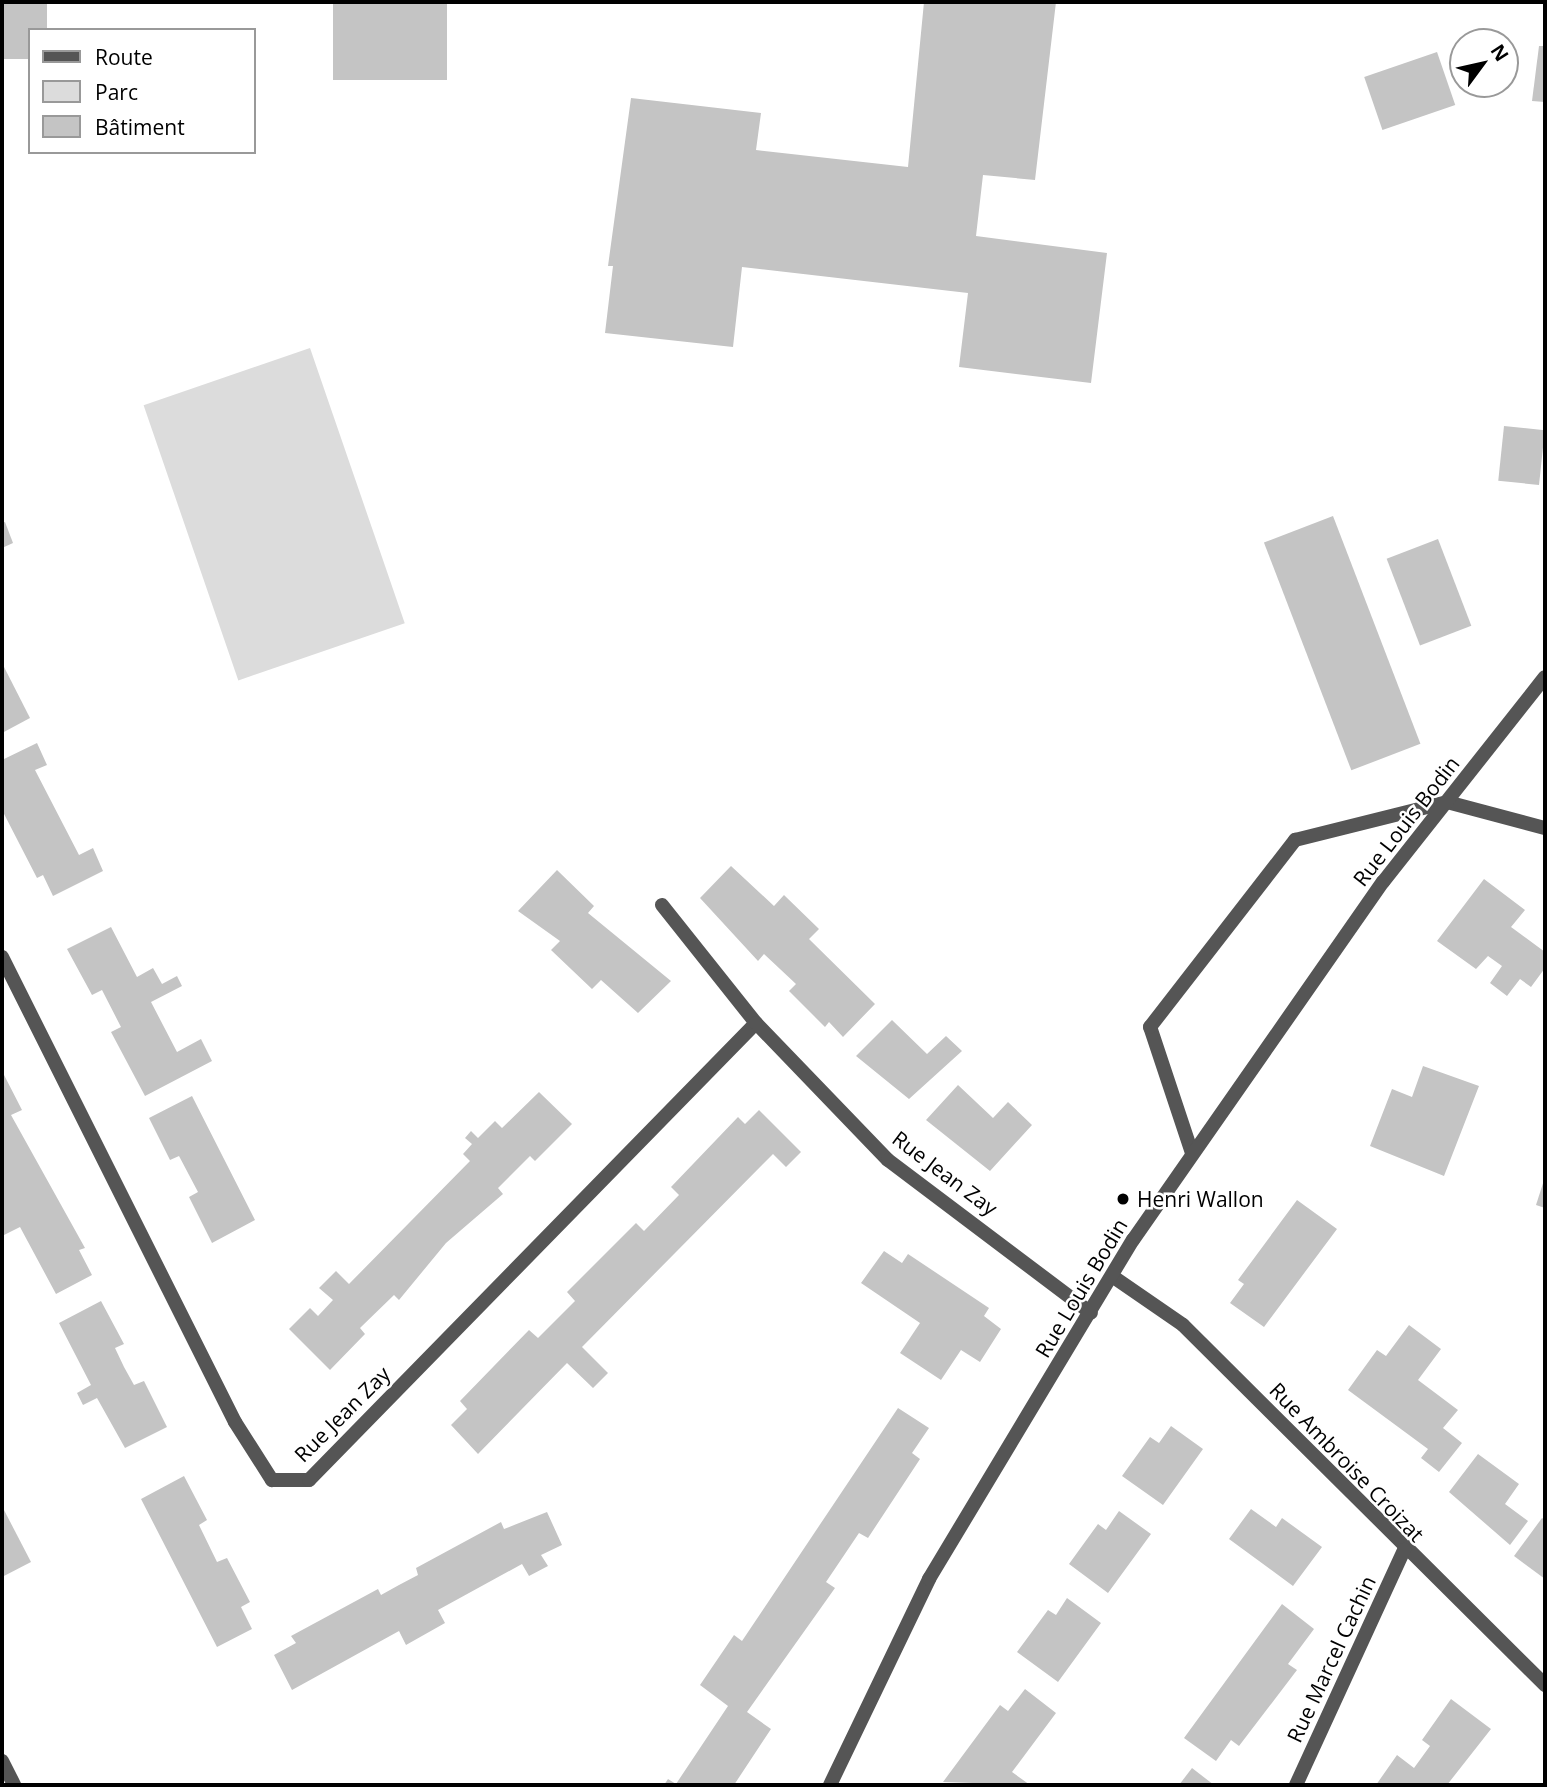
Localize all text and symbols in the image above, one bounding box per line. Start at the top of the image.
legend [28,28,256,154]
north arrow [1449,28,1519,98]
text: N [1485,39,1515,66]
text: Route [95,43,153,71]
text: Parc [95,78,138,106]
text: Bâtiment [95,113,185,141]
street label: Rue Louis Bodin [1348,751,1464,891]
street label: Rue Jean Zay [888,1125,1002,1221]
place label: Henri Wallon [1137,1186,1264,1212]
marker: Henri Wallon [1115,1191,1131,1207]
street label: Rue Louis Bodin [1030,1214,1132,1362]
street label: Rue Jean Zay [289,1361,395,1467]
street label: Rue Ambroise Croizat [1265,1377,1429,1547]
street label: Rue Marcel Cachin [1281,1572,1381,1746]

